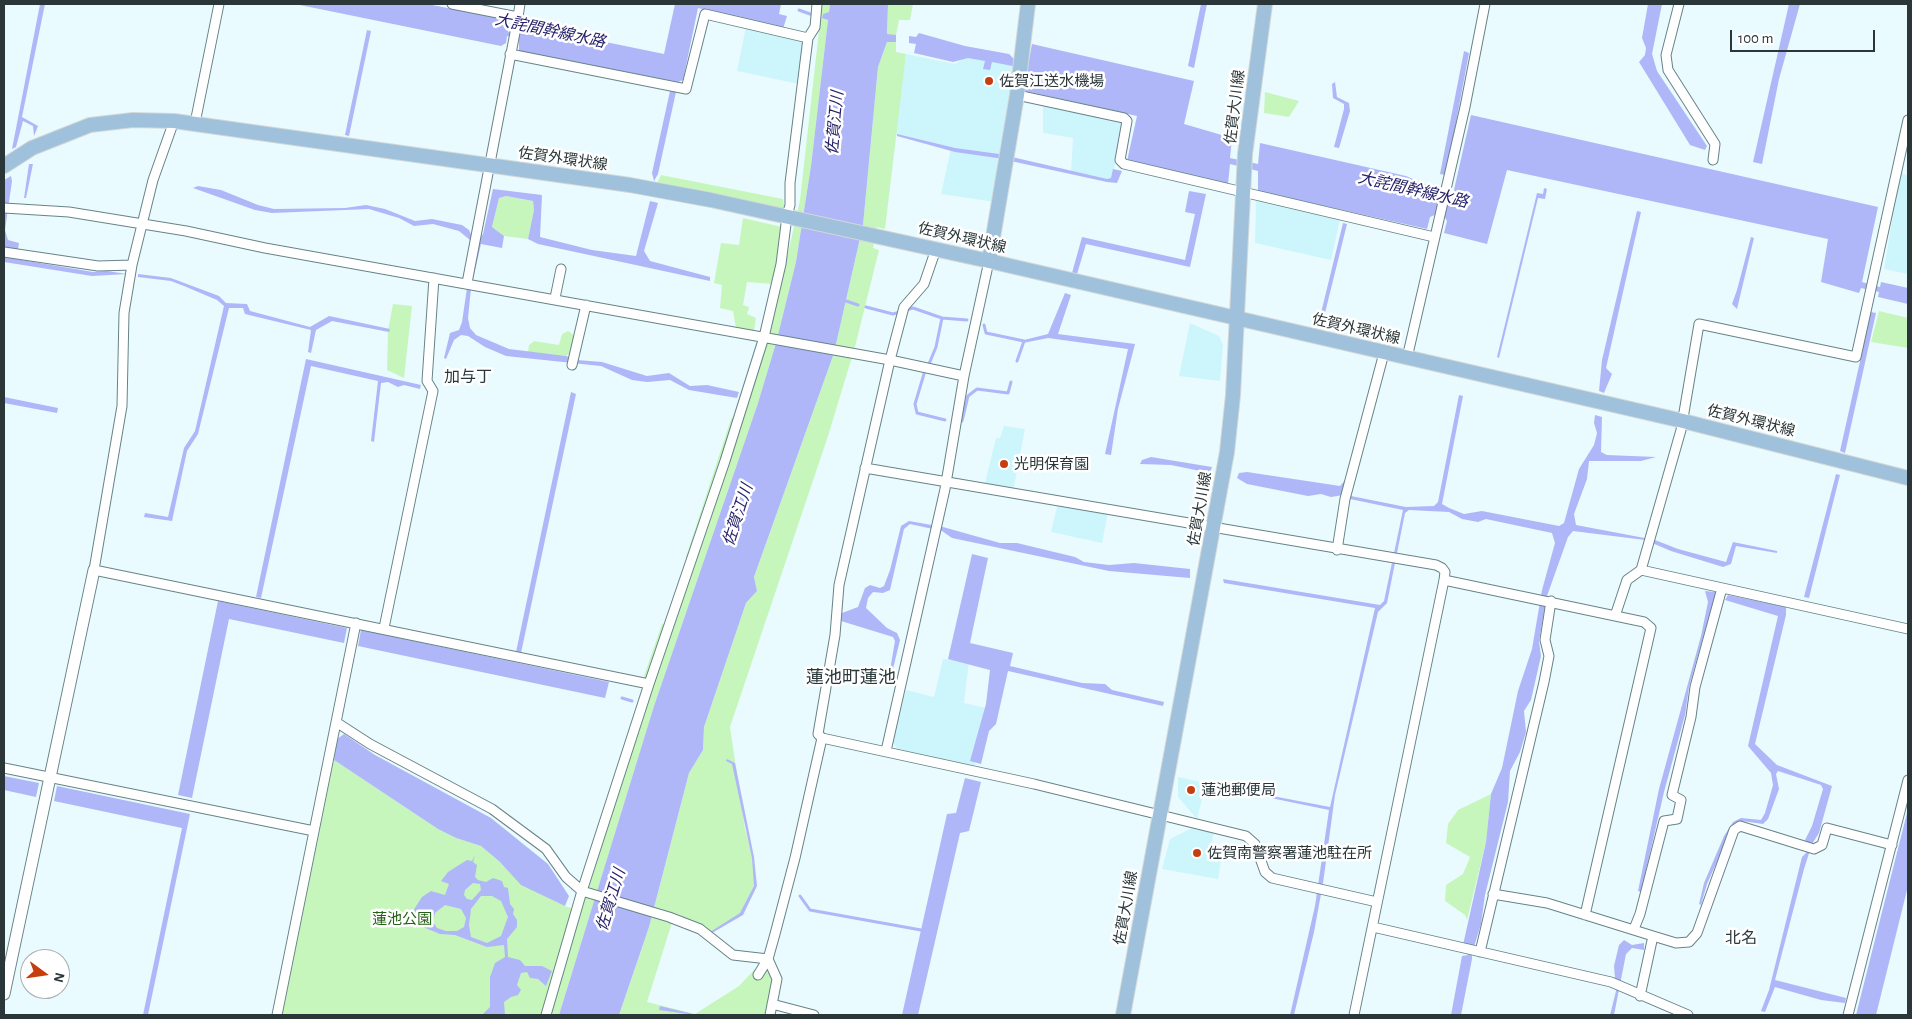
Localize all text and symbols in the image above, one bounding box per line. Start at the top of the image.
water label: 大詫間幹線水路 [493,10,607,52]
scale bar [1732,20,1877,52]
text: 100 m [1738,31,1773,46]
street label: 佐賀大川線 [1221,69,1249,145]
place label: 佐賀江送水機場 [999,72,1104,90]
marker: 佐賀江送水機場 [983,75,995,87]
water label: 佐賀江川 [823,90,847,156]
street label: 佐賀外環状線 [517,144,609,174]
water label: 大詫間幹線水路 [1356,168,1470,212]
street label: 佐賀外環状線 [916,219,1008,257]
street label: 佐賀外環状線 [1310,310,1402,348]
district label: 加与丁 [444,367,492,387]
street label: 佐賀外環状線 [1705,401,1797,441]
place label: 光明保育園 [1014,455,1089,473]
marker: 光明保育園 [998,458,1010,470]
street label: 佐賀大川線 [1185,471,1215,547]
water label: 佐賀江川 [719,482,757,548]
district label: 蓮池町蓮池 [806,667,896,689]
place label: 蓮池郵便局 [1201,781,1276,799]
marker: 蓮池郵便局 [1185,784,1197,796]
place label: 佐賀南警察署蓮池駐在所 [1207,844,1372,862]
marker: 佐賀南警察署蓮池駐在所 [1191,847,1203,859]
water label: 佐賀江川 [592,867,630,933]
street label: 佐賀大川線 [1111,870,1141,946]
park label: 蓮池公園 [372,910,432,928]
district label: 北名 [1725,928,1757,948]
north arrow [20,949,70,999]
text: N [51,971,67,984]

